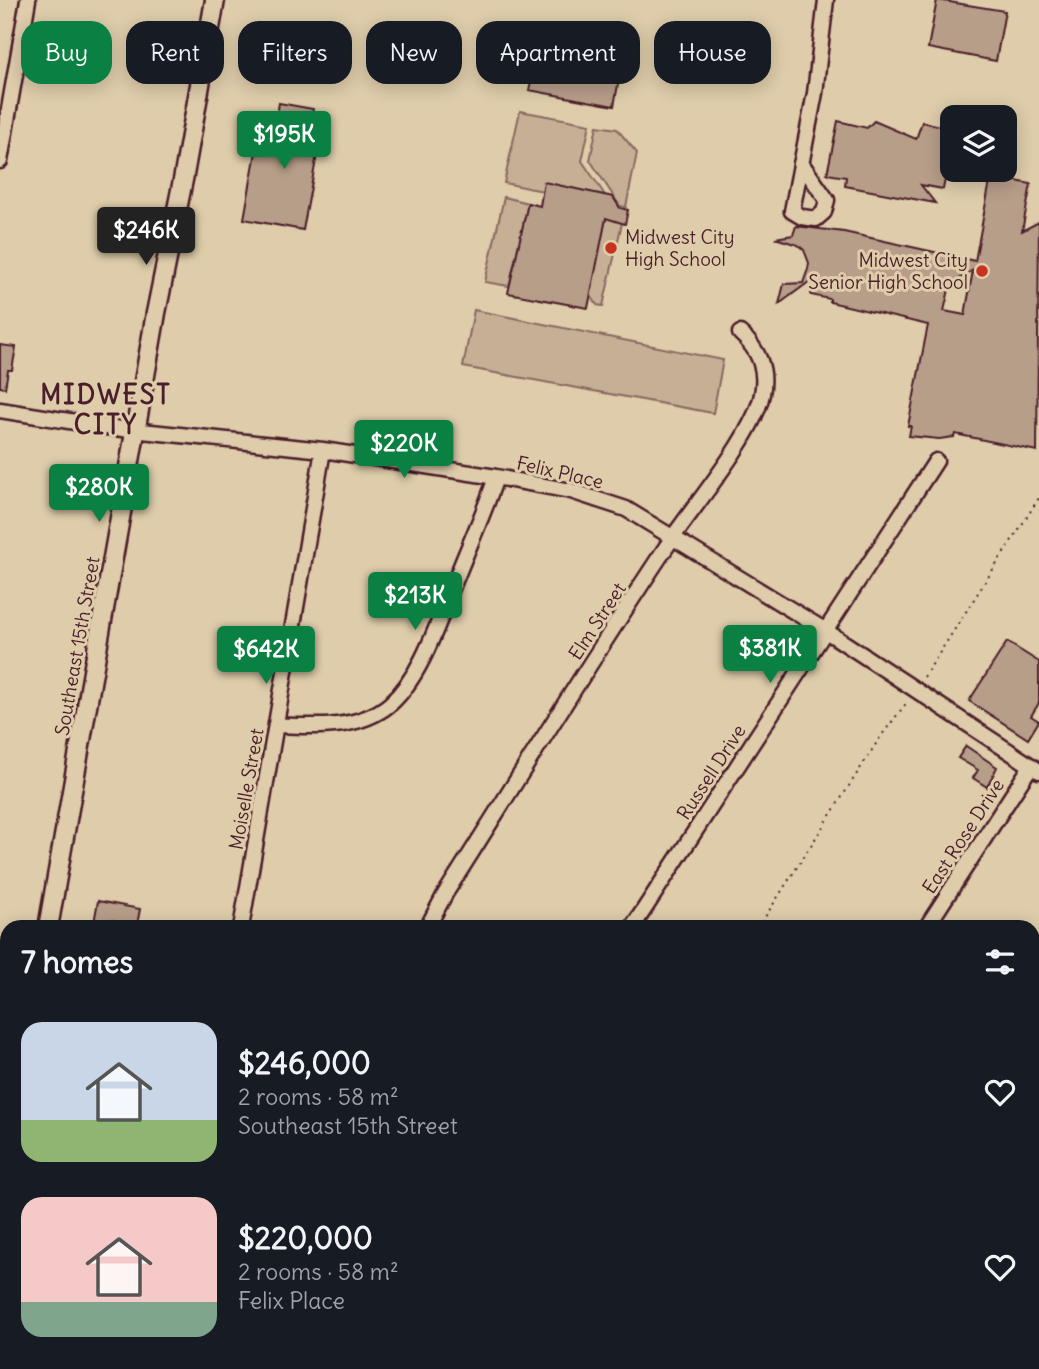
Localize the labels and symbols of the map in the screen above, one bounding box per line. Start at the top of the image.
pin: $195K [235,111,333,171]
pin: $246K [97,208,195,267]
place label: Midwest City High School [625,225,734,271]
marker: Midwest City High School [603,240,619,256]
place label: Midwest City Senior High School [808,248,968,294]
marker: Midwest City Senior High School [974,263,990,279]
district label: MIDWEST CITY [40,378,172,441]
pin: $220K [355,420,453,480]
street label: Felix Place [514,450,606,494]
pin: $280K [50,464,148,524]
street label: Southeast 15th Street [49,555,105,737]
pin: $213K [366,572,464,632]
street label: Elm Street [563,578,631,664]
pin: $642K [217,626,315,686]
pin: $381K [721,626,819,685]
street label: Russell Drive [671,720,751,824]
street label: Moiselle Street [223,726,269,852]
street label: East Rose Drive [917,774,1009,898]

